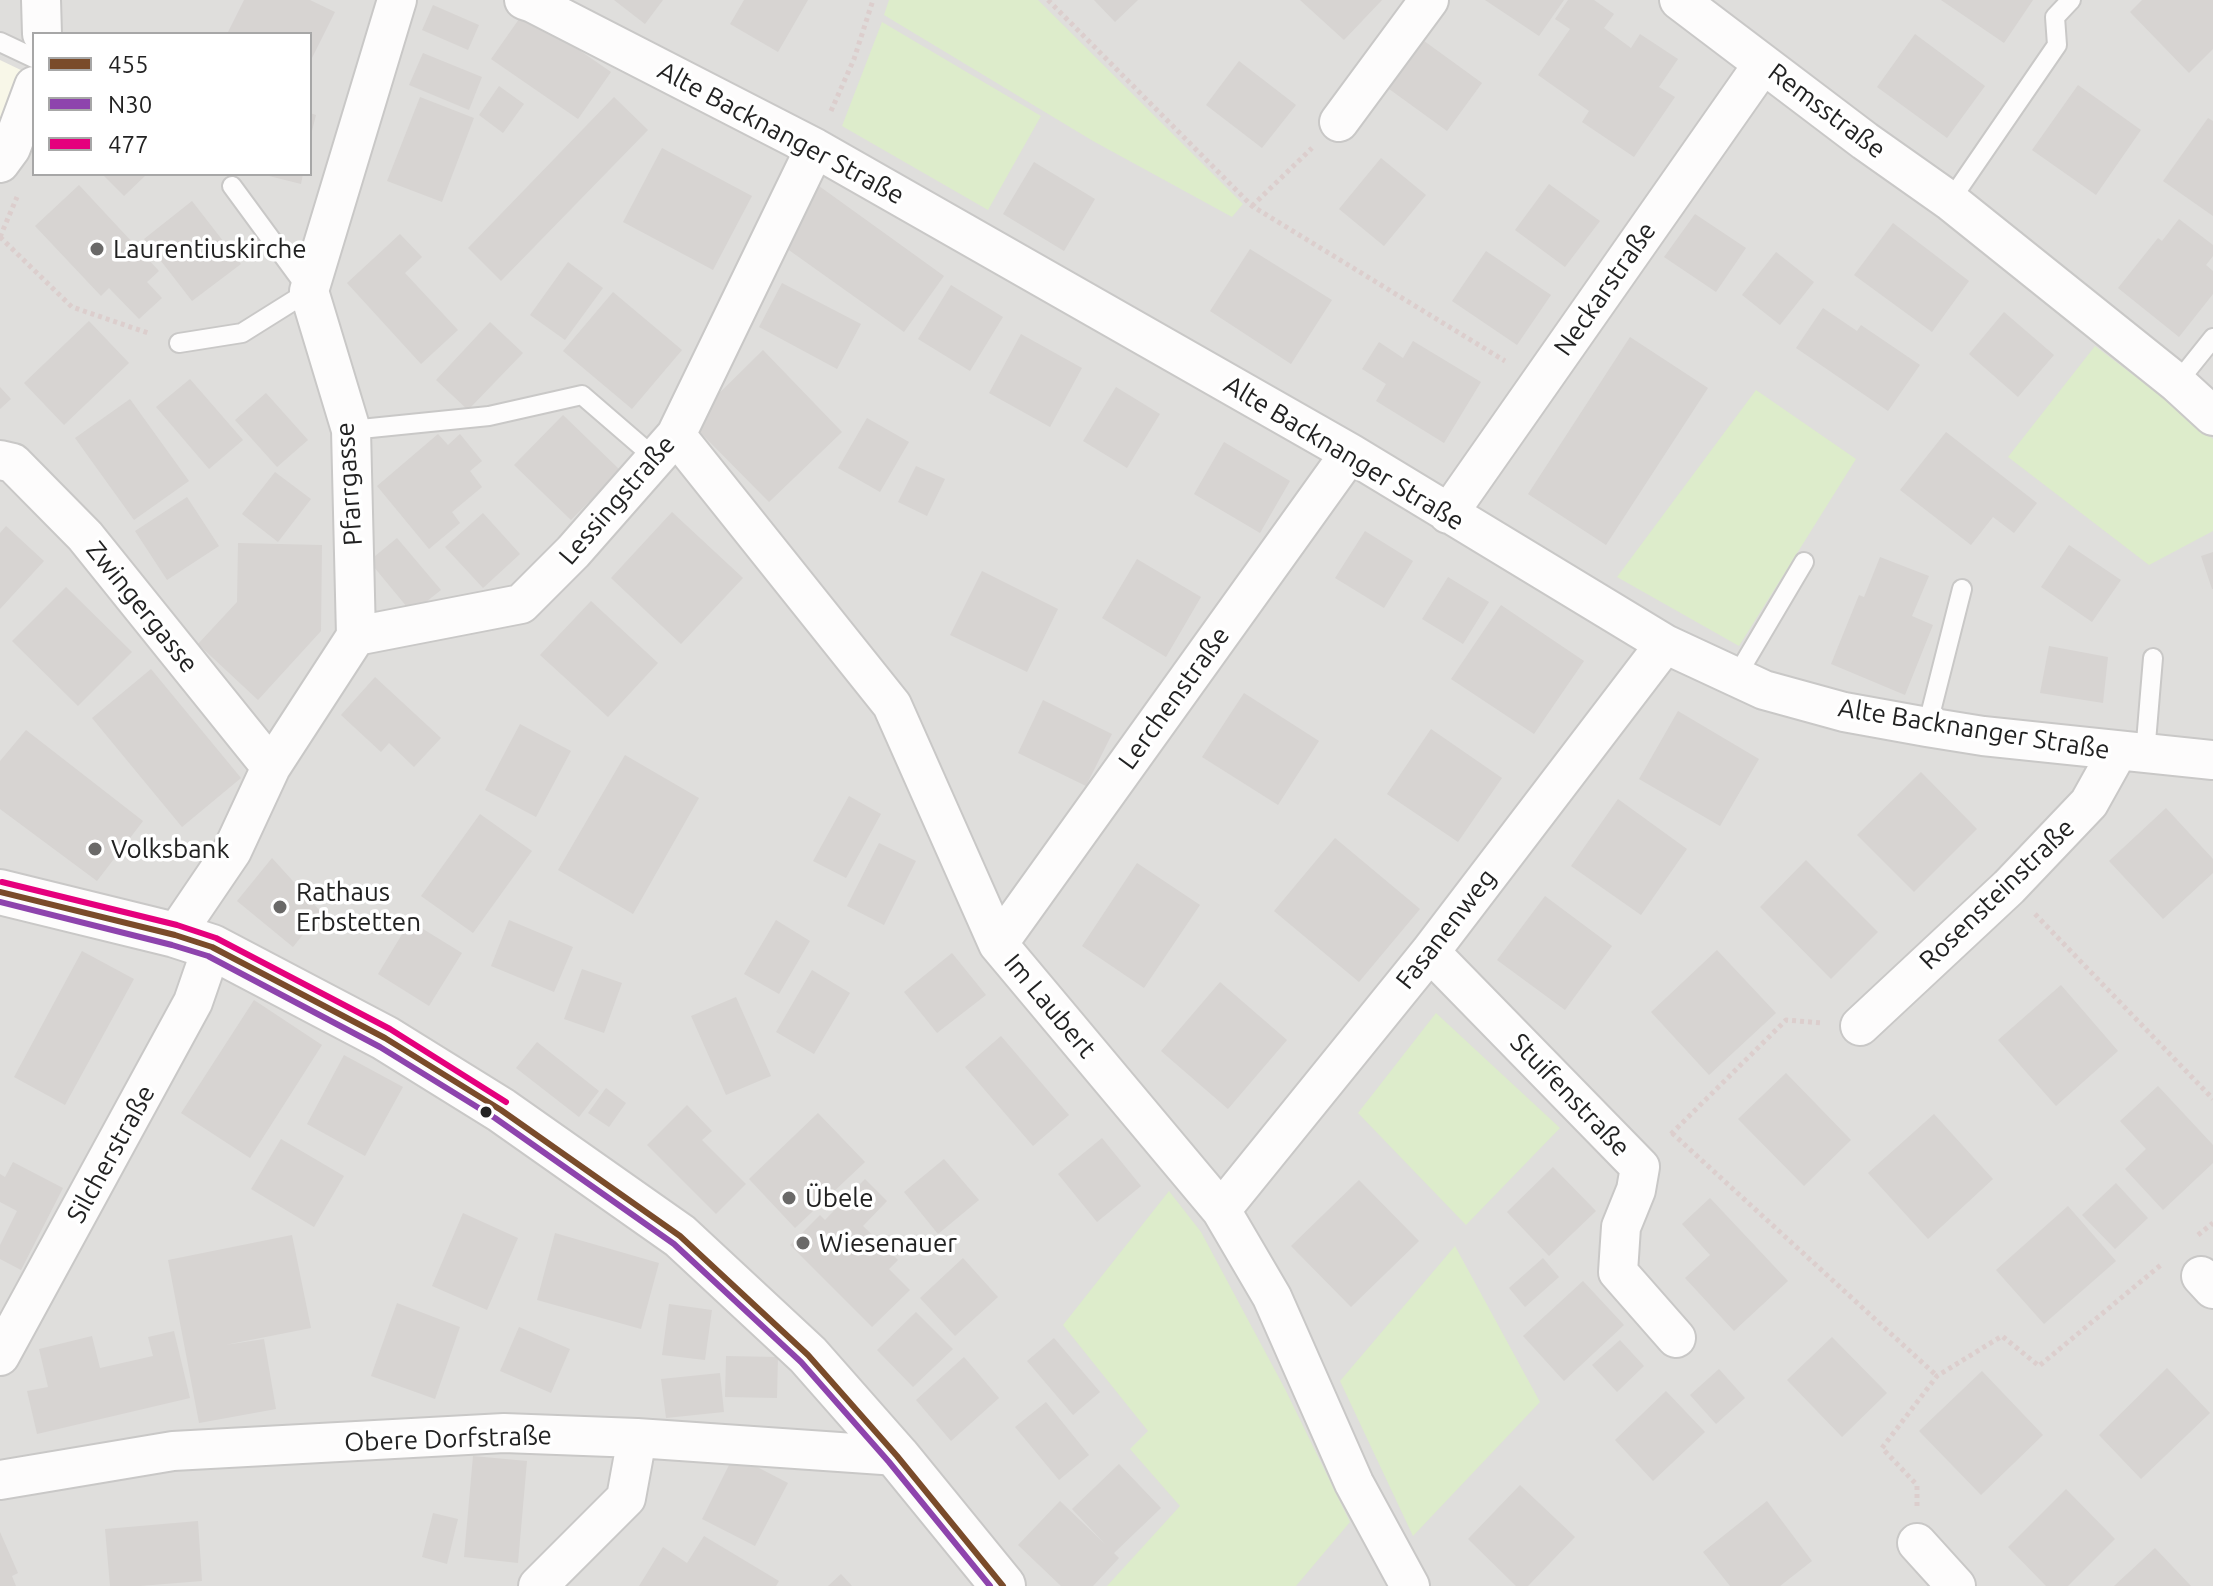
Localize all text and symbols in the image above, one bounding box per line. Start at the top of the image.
legend [32,32,312,176]
text: 455 [108,51,149,78]
street label: Alte Backnanger Straße [652,55,910,211]
street label: Remsstraße [1762,57,1892,165]
text: N30 [108,91,152,118]
text: 477 [108,131,149,158]
street label: Neckarstraße [1547,216,1663,362]
place label: Laurentiuskirche [113,233,307,265]
marker: Laurentiuskirche [88,240,106,258]
street label: Alte Backnanger Straße [1218,369,1470,537]
street label: Pfarrgasse [329,421,369,547]
street label: Lessingstraße [552,429,682,571]
street label: Zwingergasse [79,535,205,679]
street label: Lerchenstraße [1112,621,1236,775]
street label: Alte Backnanger Straße [1836,692,2112,766]
street label: Rosensteinstraße [1913,812,2081,976]
place label: Volksbank [111,833,230,865]
marker: Volksbank [86,840,104,858]
street label: Fasanenweg [1389,863,1503,995]
place label: Rathaus Erbstetten [296,876,421,938]
marker: Rathaus Erbstetten [271,898,289,916]
street label: Im Laubert [998,948,1102,1064]
street label: Stuifenstraße [1504,1027,1636,1163]
street label: Silcherstraße [60,1080,162,1228]
unlabelled marker [478,1104,494,1120]
place label: Übele [805,1182,873,1214]
marker: Übele [780,1189,798,1207]
place label: Wiesenauer [819,1227,957,1259]
marker: Wiesenauer [794,1234,812,1252]
street label: Obere Dorfstraße [344,1420,552,1458]

